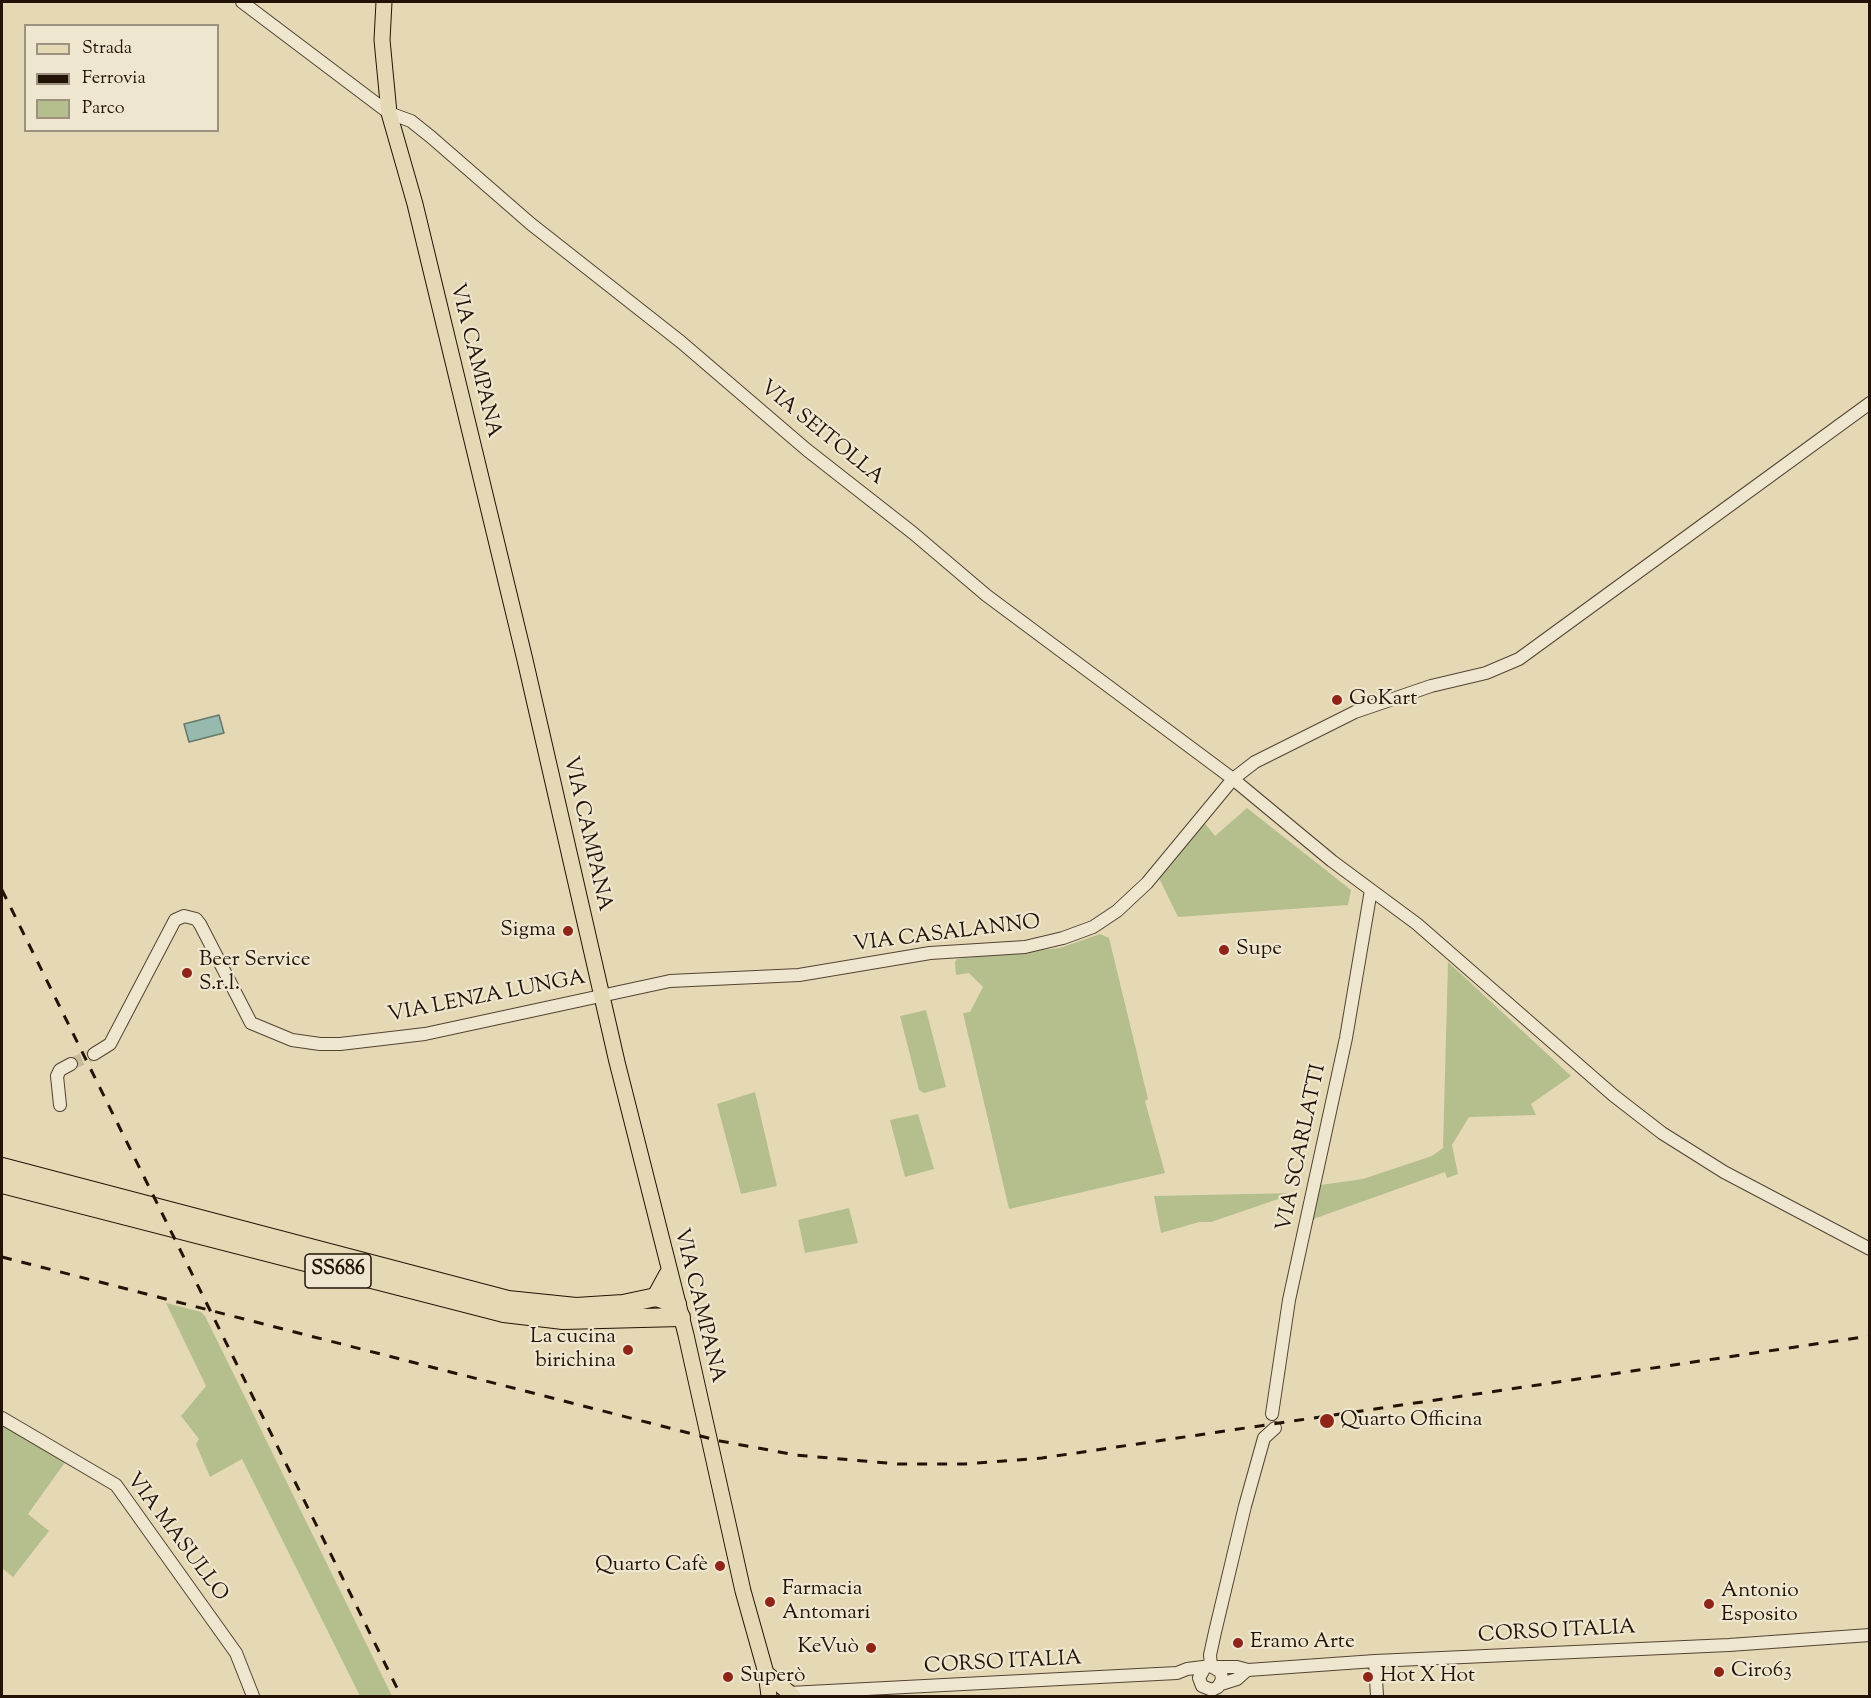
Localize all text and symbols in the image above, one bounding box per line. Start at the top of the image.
legend [24,24,219,132]
text: Strada [82,36,132,62]
text: Ferrovia [82,66,146,92]
text: Parco [82,96,125,122]
street label: VIA CAMPANA [443,281,505,441]
street label: VIA SEITOLLA [754,376,888,492]
place label: GoKart [1349,687,1417,713]
marker: GoKart [1330,693,1344,707]
street label: VIA CAMPANA [556,754,616,914]
street label: VIA CASALANNO [852,911,1042,959]
place label: Sigma [500,918,556,944]
marker: Sigma [561,924,575,938]
place label: Supe [1236,937,1282,963]
marker: Supe [1217,943,1231,957]
place label: Beer Service S.r.l. [199,948,310,998]
marker: Beer Service S.r.l. [180,966,194,980]
street label: VIA LENZA LUNGA [386,966,588,1030]
street label: VIA SCARLATTI [1273,1062,1333,1234]
street label: VIA CAMPANA [667,1226,729,1386]
road number: SS686 [305,1254,371,1288]
place label: La cucina birichina [530,1325,616,1375]
marker: La cucina birichina [621,1343,635,1357]
place label: Quarto Officina [1340,1408,1482,1434]
marker: Quarto Officina [1318,1412,1336,1430]
street label: VIA MASULLO [120,1469,232,1607]
place label: Quarto Cafè [595,1553,708,1579]
marker: Quarto Cafè [713,1559,727,1573]
place label: Farmacia Antomari [782,1577,871,1627]
place label: Antonio Esposito [1721,1579,1799,1629]
marker: Farmacia Antomari [763,1595,777,1609]
marker: Antonio Esposito [1702,1597,1716,1611]
street label: CORSO ITALIA [1477,1616,1637,1650]
place label: Eramo Arte [1250,1630,1355,1656]
place label: KeVuò [797,1635,859,1661]
marker: Eramo Arte [1231,1636,1245,1650]
marker: KeVuò [864,1641,878,1655]
street label: CORSO ITALIA [923,1647,1083,1681]
place label: Ciro63 [1731,1659,1792,1685]
place label: Superò [740,1664,805,1690]
place label: Hot X Hot [1380,1664,1475,1690]
marker: Ciro63 [1712,1665,1726,1679]
marker: Superò [721,1670,735,1684]
marker: Hot X Hot [1361,1670,1375,1684]

